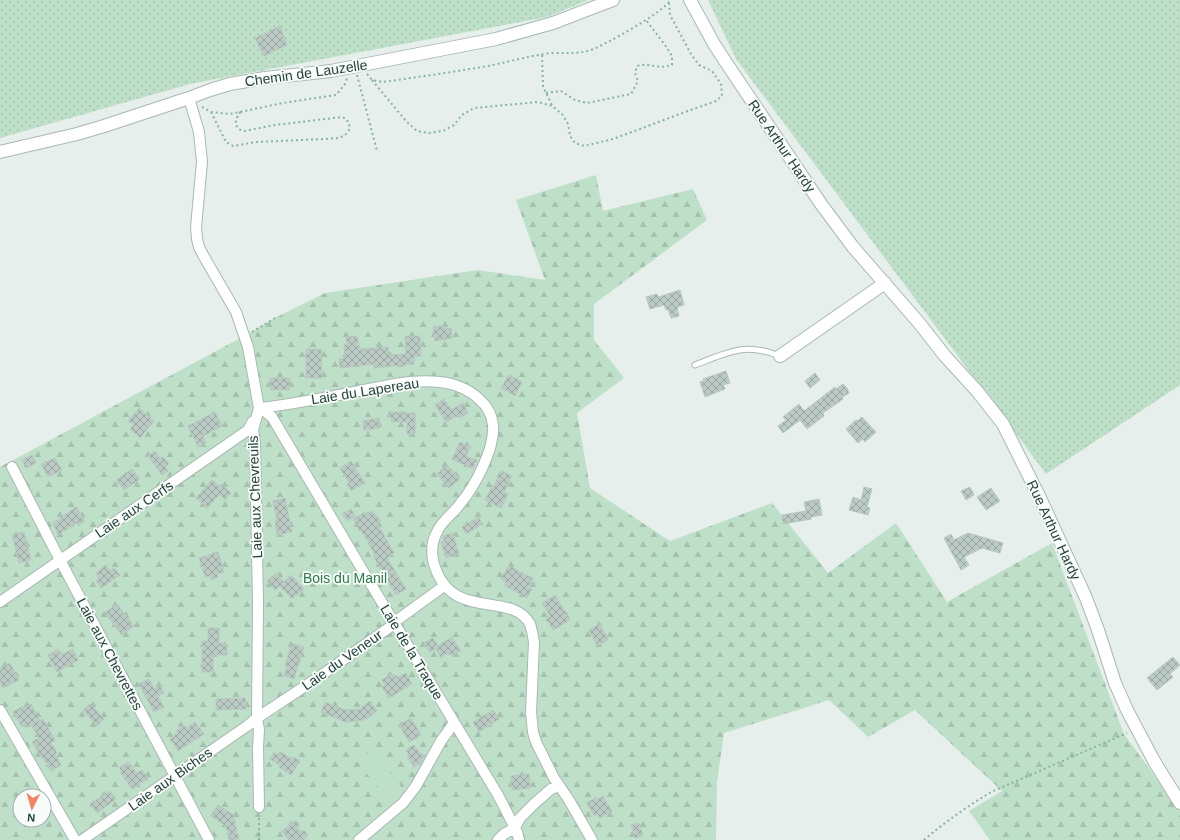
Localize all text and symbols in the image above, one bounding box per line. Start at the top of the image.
street label: Chemin de Lauzelle [244,56,369,90]
street label: Rue Arthur Hardy [745,97,819,195]
street label: Laie du Lapereau [310,375,420,407]
street label: Laie aux Chevreuils [245,435,265,559]
street label: Laie aux Cerfs [92,477,176,541]
street label: Rue Arthur Hardy [1024,478,1084,582]
park label: Bois du Manil [303,570,387,586]
street label: Laie aux Chevrettes [74,595,146,713]
street label: Laie de la Traque [377,602,447,703]
street label: Laie du Veneur [299,626,385,694]
street label: Laie aux Biches [125,744,215,814]
north arrow [12,788,52,828]
text: N [27,812,36,824]

